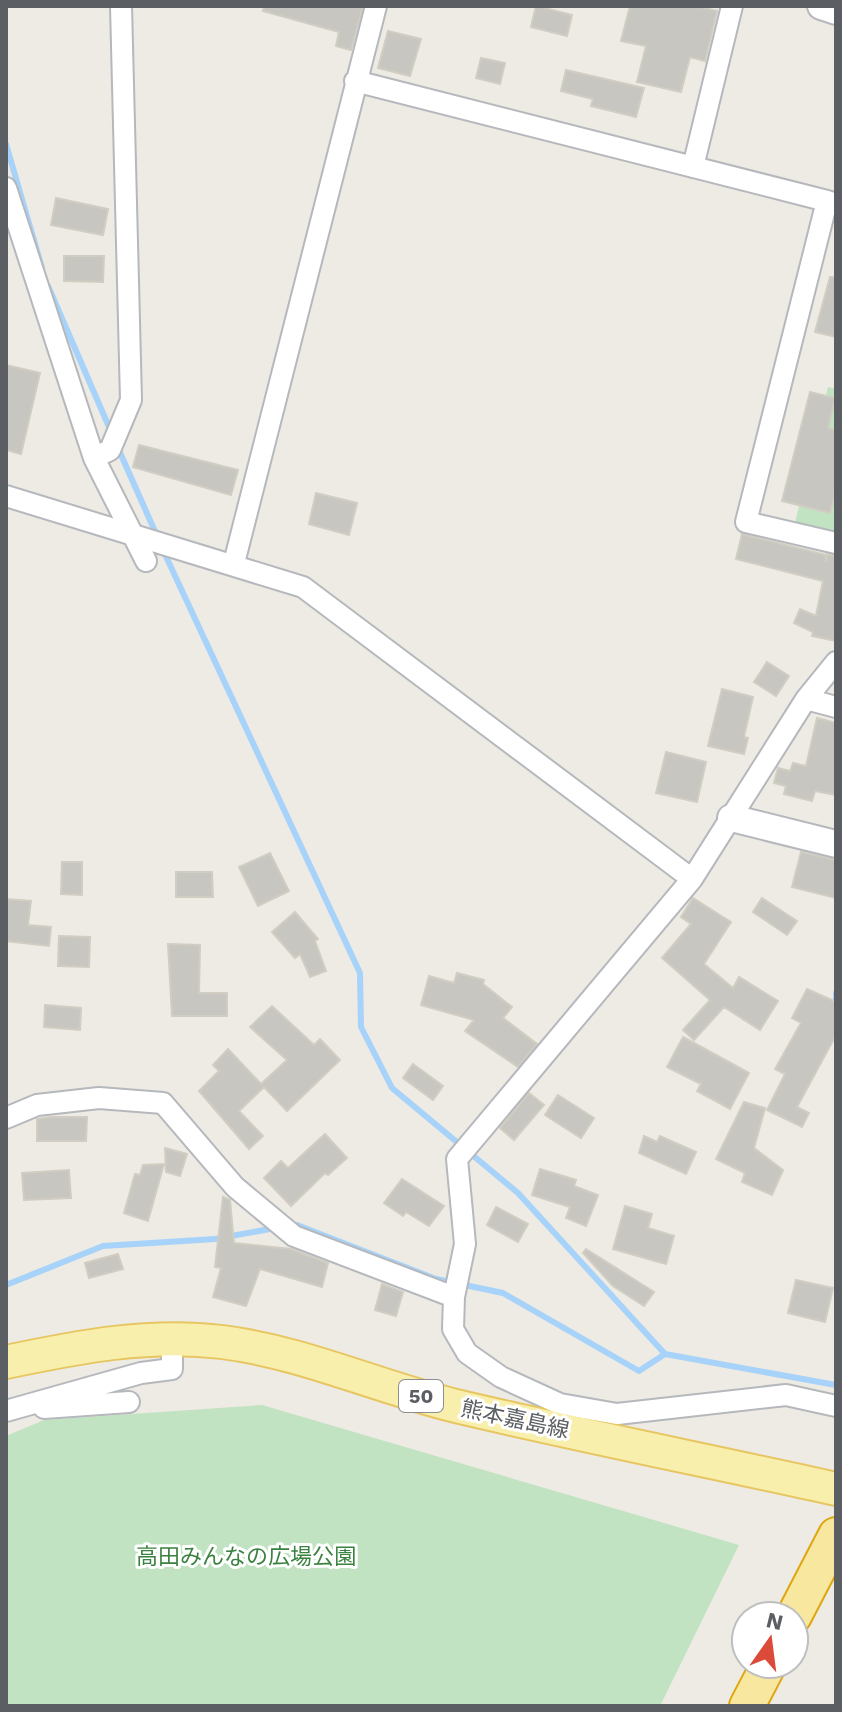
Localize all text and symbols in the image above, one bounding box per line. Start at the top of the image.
road number: 50 [399,1380,443,1412]
street label: 熊本嘉島線 [459,1395,571,1443]
park label: 高田みんなの広場公園 [136,1544,356,1569]
north arrow [730,1600,810,1680]
text: N [764,1607,786,1635]

